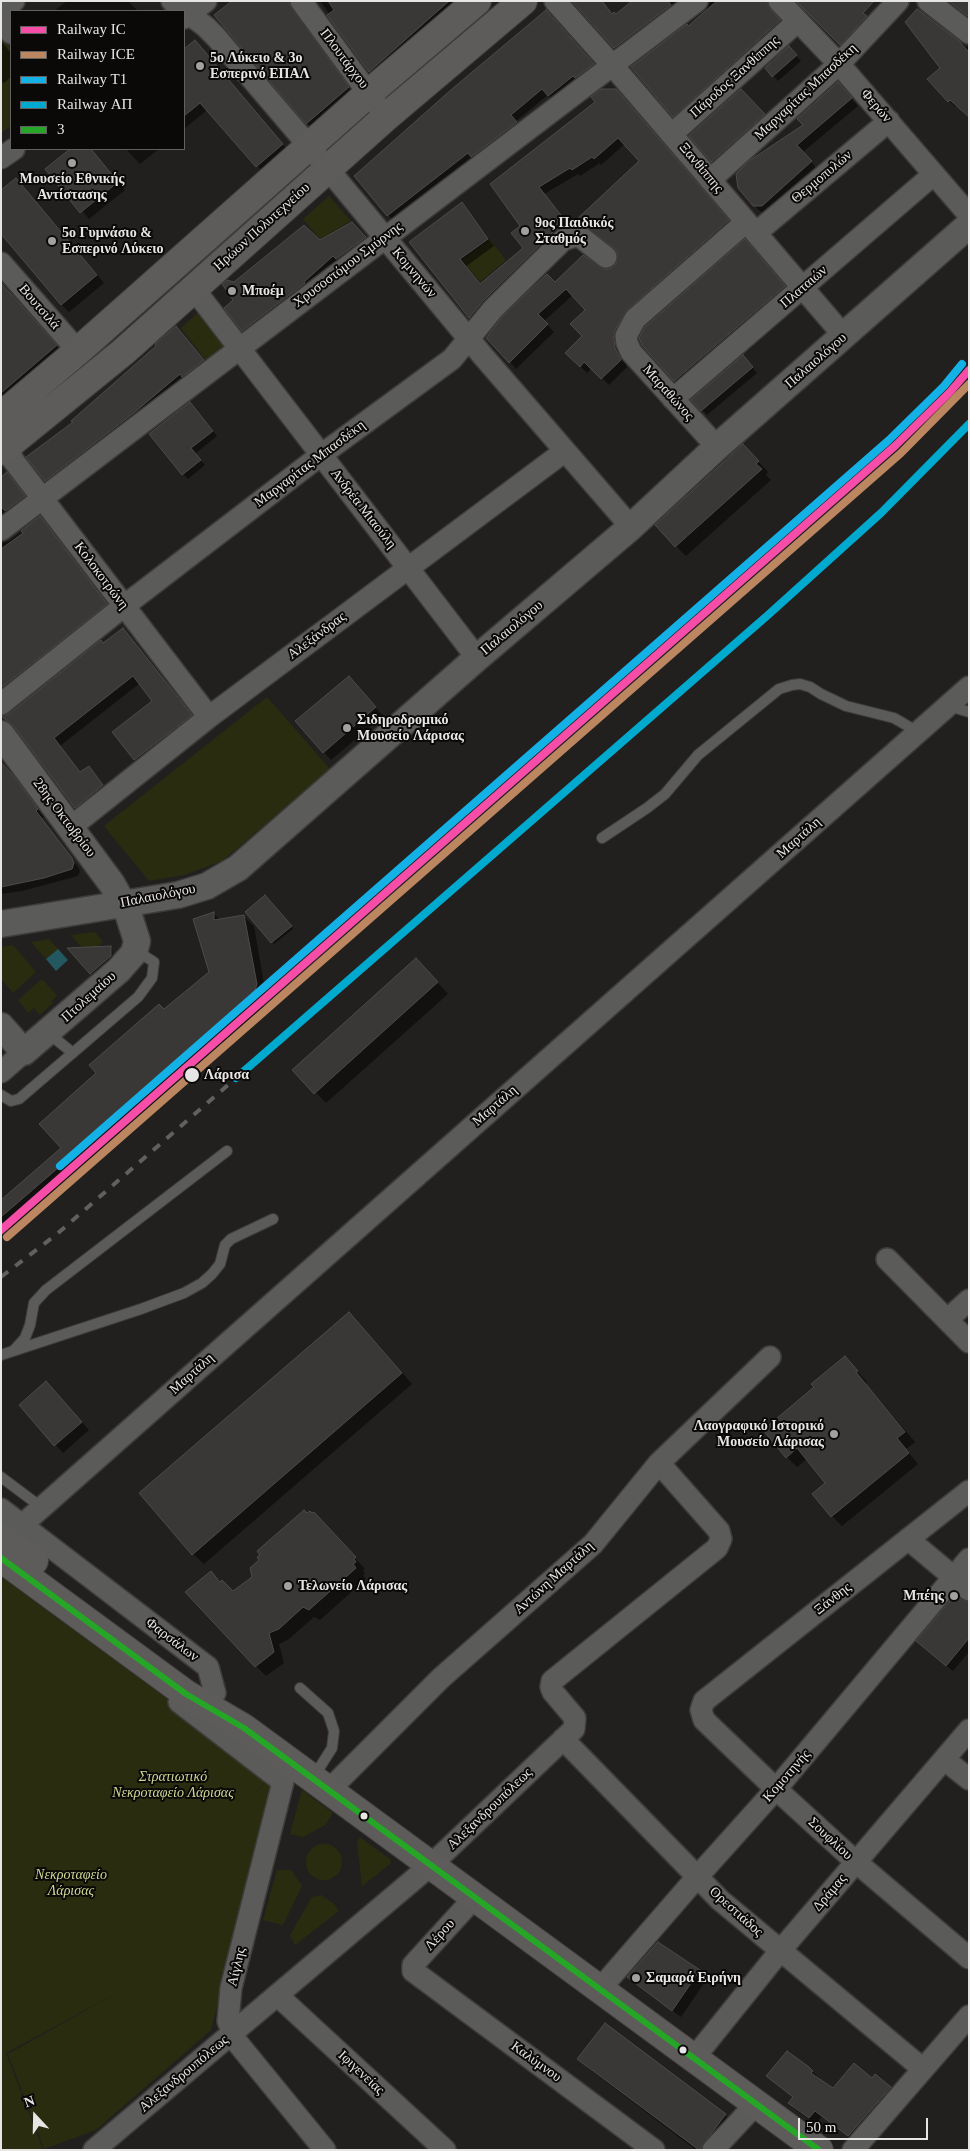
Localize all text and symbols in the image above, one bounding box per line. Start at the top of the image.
legend [10,10,185,150]
text: Railway IC [57,21,126,37]
street label: Πλουτάρχου [316,26,372,92]
street label: Πάροδος Ξανθίππης [687,33,783,121]
street label: Μαργαρίτας Μπασδέκη [751,40,861,144]
text: Railway ICE [57,46,135,62]
place label: 5ο Λύκειο & 3ο Εσπερινό ΕΠΑΛ [210,50,310,82]
marker: 5ο Λύκειο & 3ο Εσπερινό ΕΠΑΛ [194,60,206,72]
text: Railway T1 [57,71,127,87]
street label: Φερών [857,86,895,126]
text: Railway ΑΠ [57,96,132,112]
text: 3 [57,121,65,137]
street label: Ξανθίππης [675,140,727,196]
street label: Θερμοπυλών [788,147,856,207]
marker: Μουσείο Εθνικής Αντίστασης [66,157,78,169]
place label: Μουσείο Εθνικής Αντίστασης [20,171,124,203]
street label: Ηρώων Πολυτεχνείου [210,179,314,275]
place label: 9ος Παιδικός Σταθμός [535,215,613,248]
street label: Χρυσοστόμου Σμύρνης [290,218,406,312]
place label: 5ο Γυμνάσιο & Εσπερινό Λύκειο [62,225,164,258]
marker: 9ος Παιδικός Σταθμός [519,225,531,237]
marker: 5ο Γυμνάσιο & Εσπερινό Λύκειο [46,235,58,247]
street label: Κομνηνών [388,245,440,301]
street label: Πλαταιών [777,262,831,312]
street label: Βουτσιλά [15,281,63,333]
place label: Μποέμ [242,283,284,299]
marker: Μποέμ [226,285,238,297]
street label: Παλαιολόγου [782,330,850,392]
street label: Μαραθώνος [639,362,697,424]
street label: Μαργαρίτας Μπασδέκη [251,417,369,511]
street label: Ανδρέα Μιαούλη [326,466,400,552]
street label: Κολοκοτρώνη [70,539,132,613]
street label: Παλαιολόγου [477,597,547,659]
street label: Αλεξάνδρας [285,609,349,663]
place label: Σιδηροδρομικό Μουσείο Λάρισας [357,712,464,744]
marker: Σιδηροδρομικό Μουσείο Λάρισας [341,722,353,734]
street label: 28ης Οκτωβρίου [29,775,99,861]
street label: Μαρτάλη [773,814,825,862]
street label: Παλαιολόγου [119,880,197,912]
street label: Πτολεμαίου [58,968,120,1026]
marker: Λάρισα [183,1066,201,1084]
place label: Λάρισα [204,1067,249,1083]
street label: Μαρτάλη [469,1082,521,1130]
street label: Μαρτάλη [166,1350,218,1398]
place label: Λαογραφικό Ιστορικό Μουσείο Λάρισας [694,1418,824,1450]
marker: Λαογραφικό Ιστορικό Μουσείο Λάρισας [828,1428,840,1440]
street label: Αντώνη Μαρτάλη [511,1538,597,1618]
place label: Τελωνείο Λάρισας [298,1578,407,1594]
street label: Ξάνθης [811,1579,855,1619]
marker: Τελωνείο Λάρισας [282,1580,294,1592]
place label: Μπέης [903,1588,944,1604]
marker: Μπέης [948,1590,960,1602]
street label: Φαρσάλων [142,1615,202,1665]
street label: Κομοτηνής [760,1746,814,1806]
street label: Αλεξανδρουπόλεως [444,1764,536,1854]
park label: Στρατιωτικό Νεκροταφείο Λάρισας [112,1769,234,1801]
unlabelled marker [359,1811,369,1821]
street label: Σουφλίου [804,1814,856,1864]
park label: Νεκροταφείο Λάρισας [35,1867,107,1900]
street label: Δράμας [810,1871,850,1915]
street label: Ορεστιάδος [706,1884,766,1940]
street label: Λέρου [421,1916,459,1954]
street label: Αίγλης [224,1946,250,1988]
place label: Σαμαρά Ειρήνη [646,1970,741,1986]
marker: Σαμαρά Ειρήνη [630,1972,642,1984]
street label: Αλεξανδρουπόλεως [136,2032,232,2116]
street label: Καλύμνου [508,2038,564,2086]
unlabelled marker [678,2045,688,2055]
street label: Ιφιγενείας [334,2047,388,2099]
north arrow [10,2091,60,2141]
text: N [22,2093,37,2110]
scale bar [800,2108,930,2140]
text: 50 m [806,2119,836,2135]

